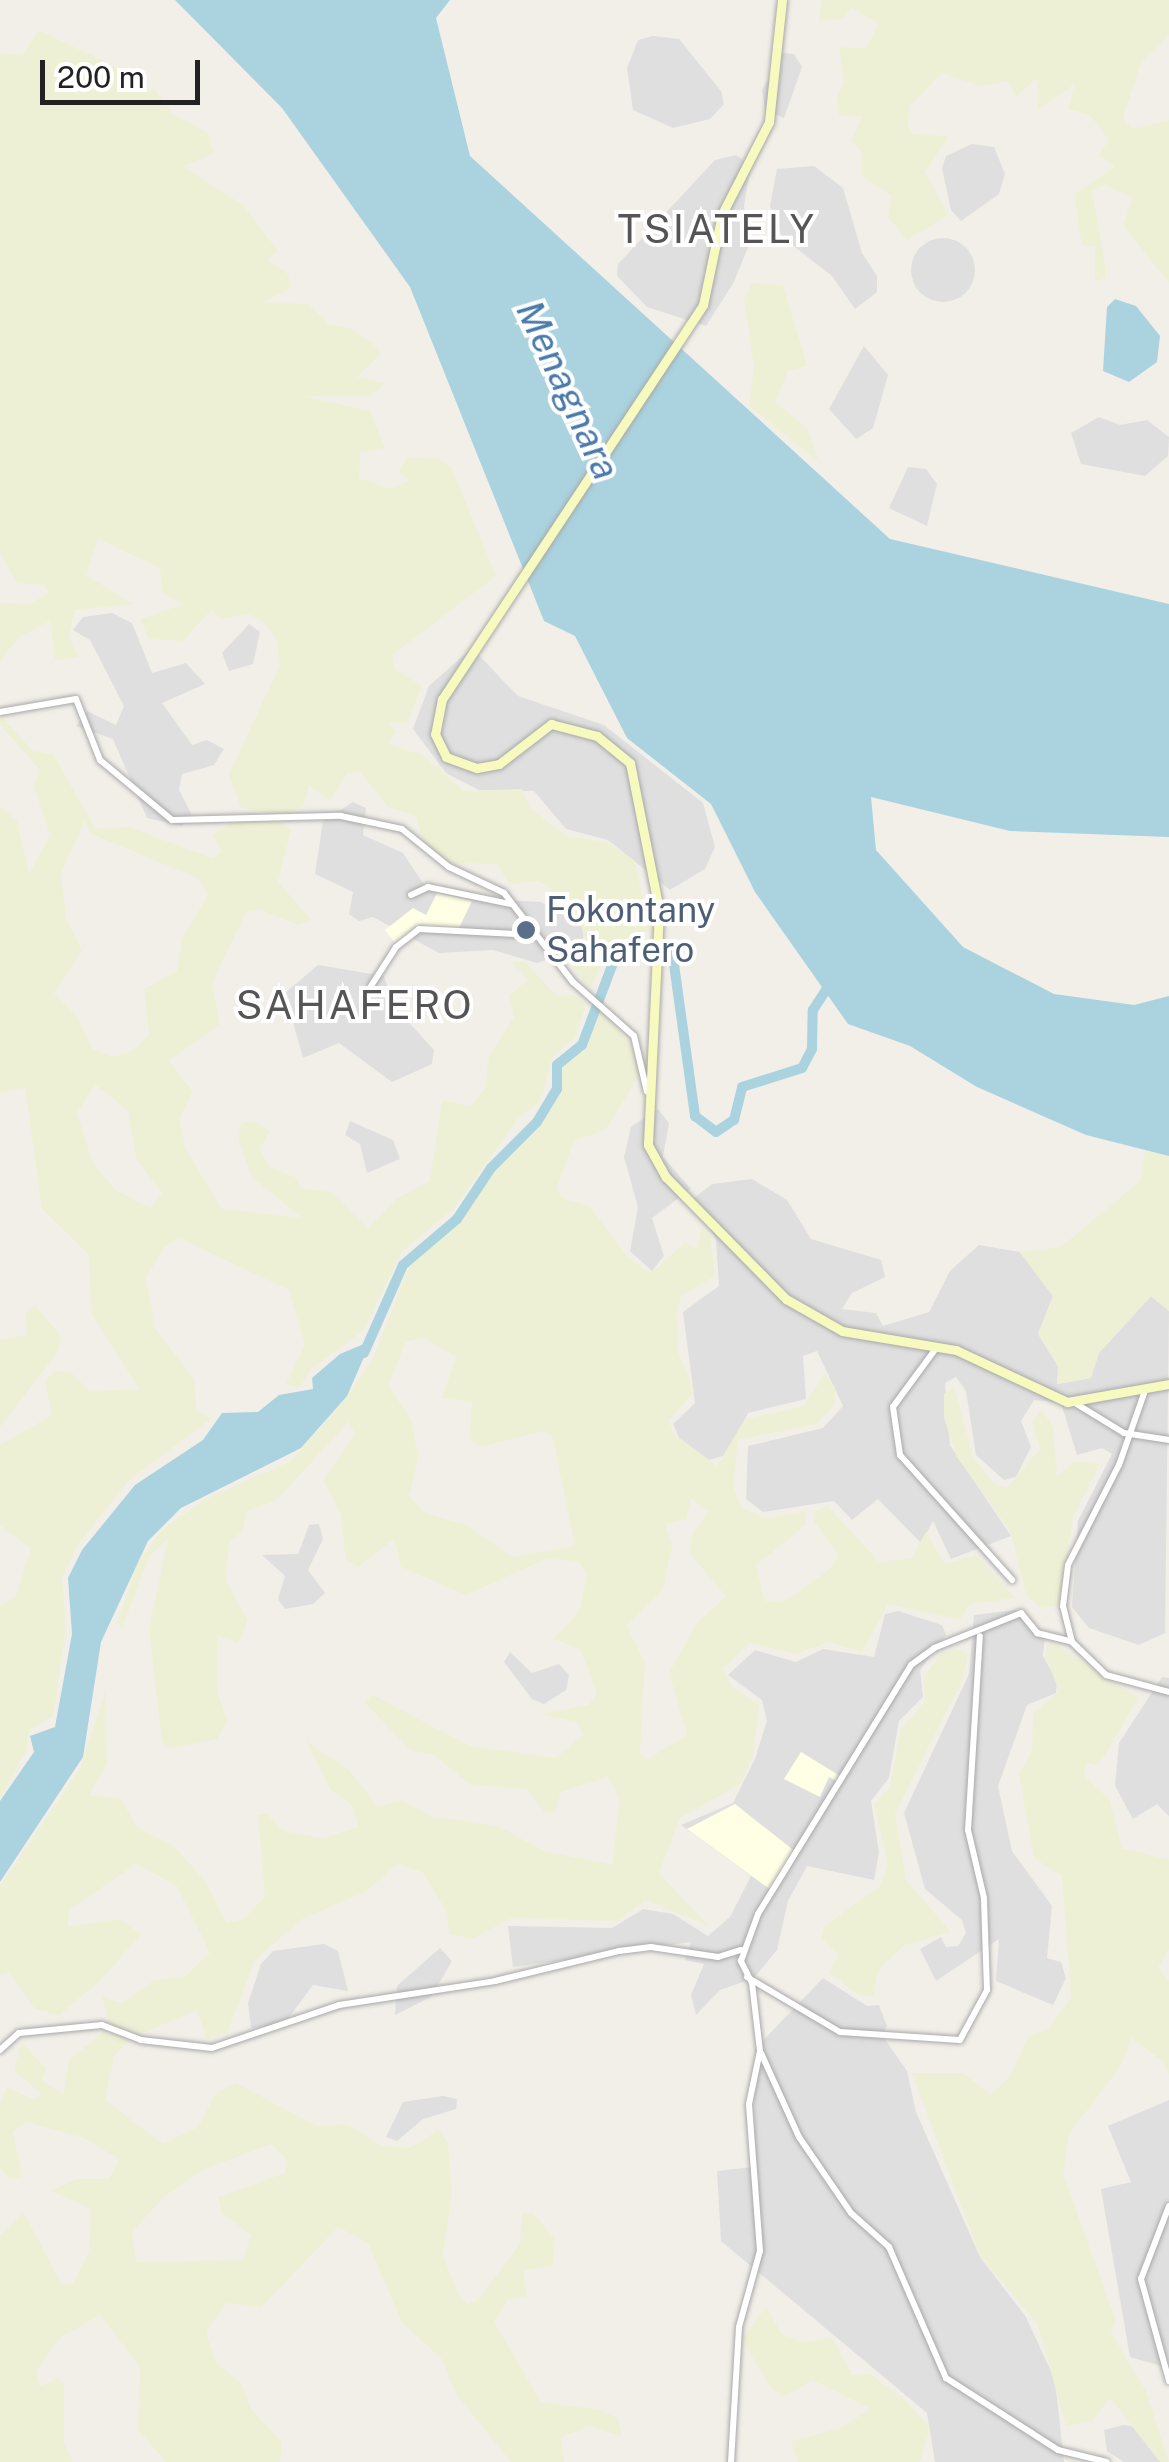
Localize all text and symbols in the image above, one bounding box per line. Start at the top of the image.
scale bar [45,40,205,102]
text: 200 m [57,59,145,95]
district label: TSIATELY [617,205,817,253]
water label: Menagnara [507,293,629,487]
place label: Fokontany Sahafero [546,889,715,971]
marker: Fokontany Sahafero [515,919,537,941]
district label: SAHAFERO [236,981,474,1029]

